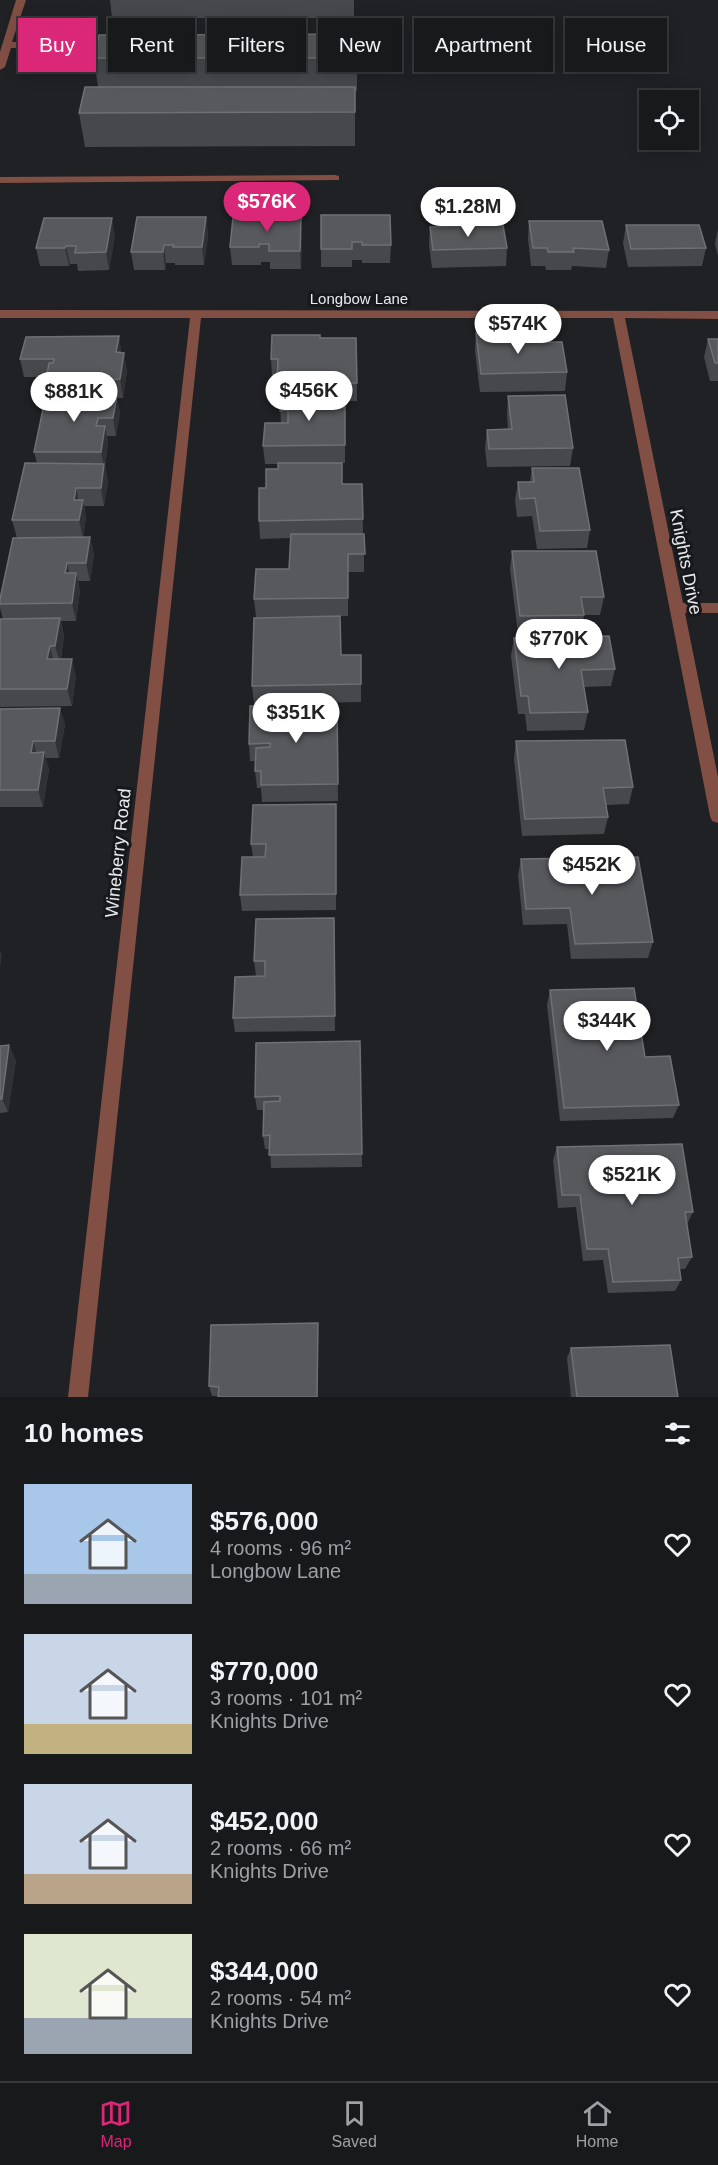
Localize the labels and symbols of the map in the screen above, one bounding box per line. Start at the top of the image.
pin: $576K [225,182,309,233]
pin: $1.28M [419,187,517,238]
street label: Longbow Lane [310,290,408,307]
pin: $574K [476,304,560,355]
pin: $456K [267,371,351,422]
pin: $881K [32,372,116,423]
street label: Knights Drive [666,508,706,616]
pin: $770K [517,619,601,670]
pin: $351K [254,693,338,744]
street label: Wineberry Road [101,787,135,919]
pin: $452K [550,845,634,896]
pin: $344K [565,1001,649,1052]
pin: $521K [590,1155,674,1206]

